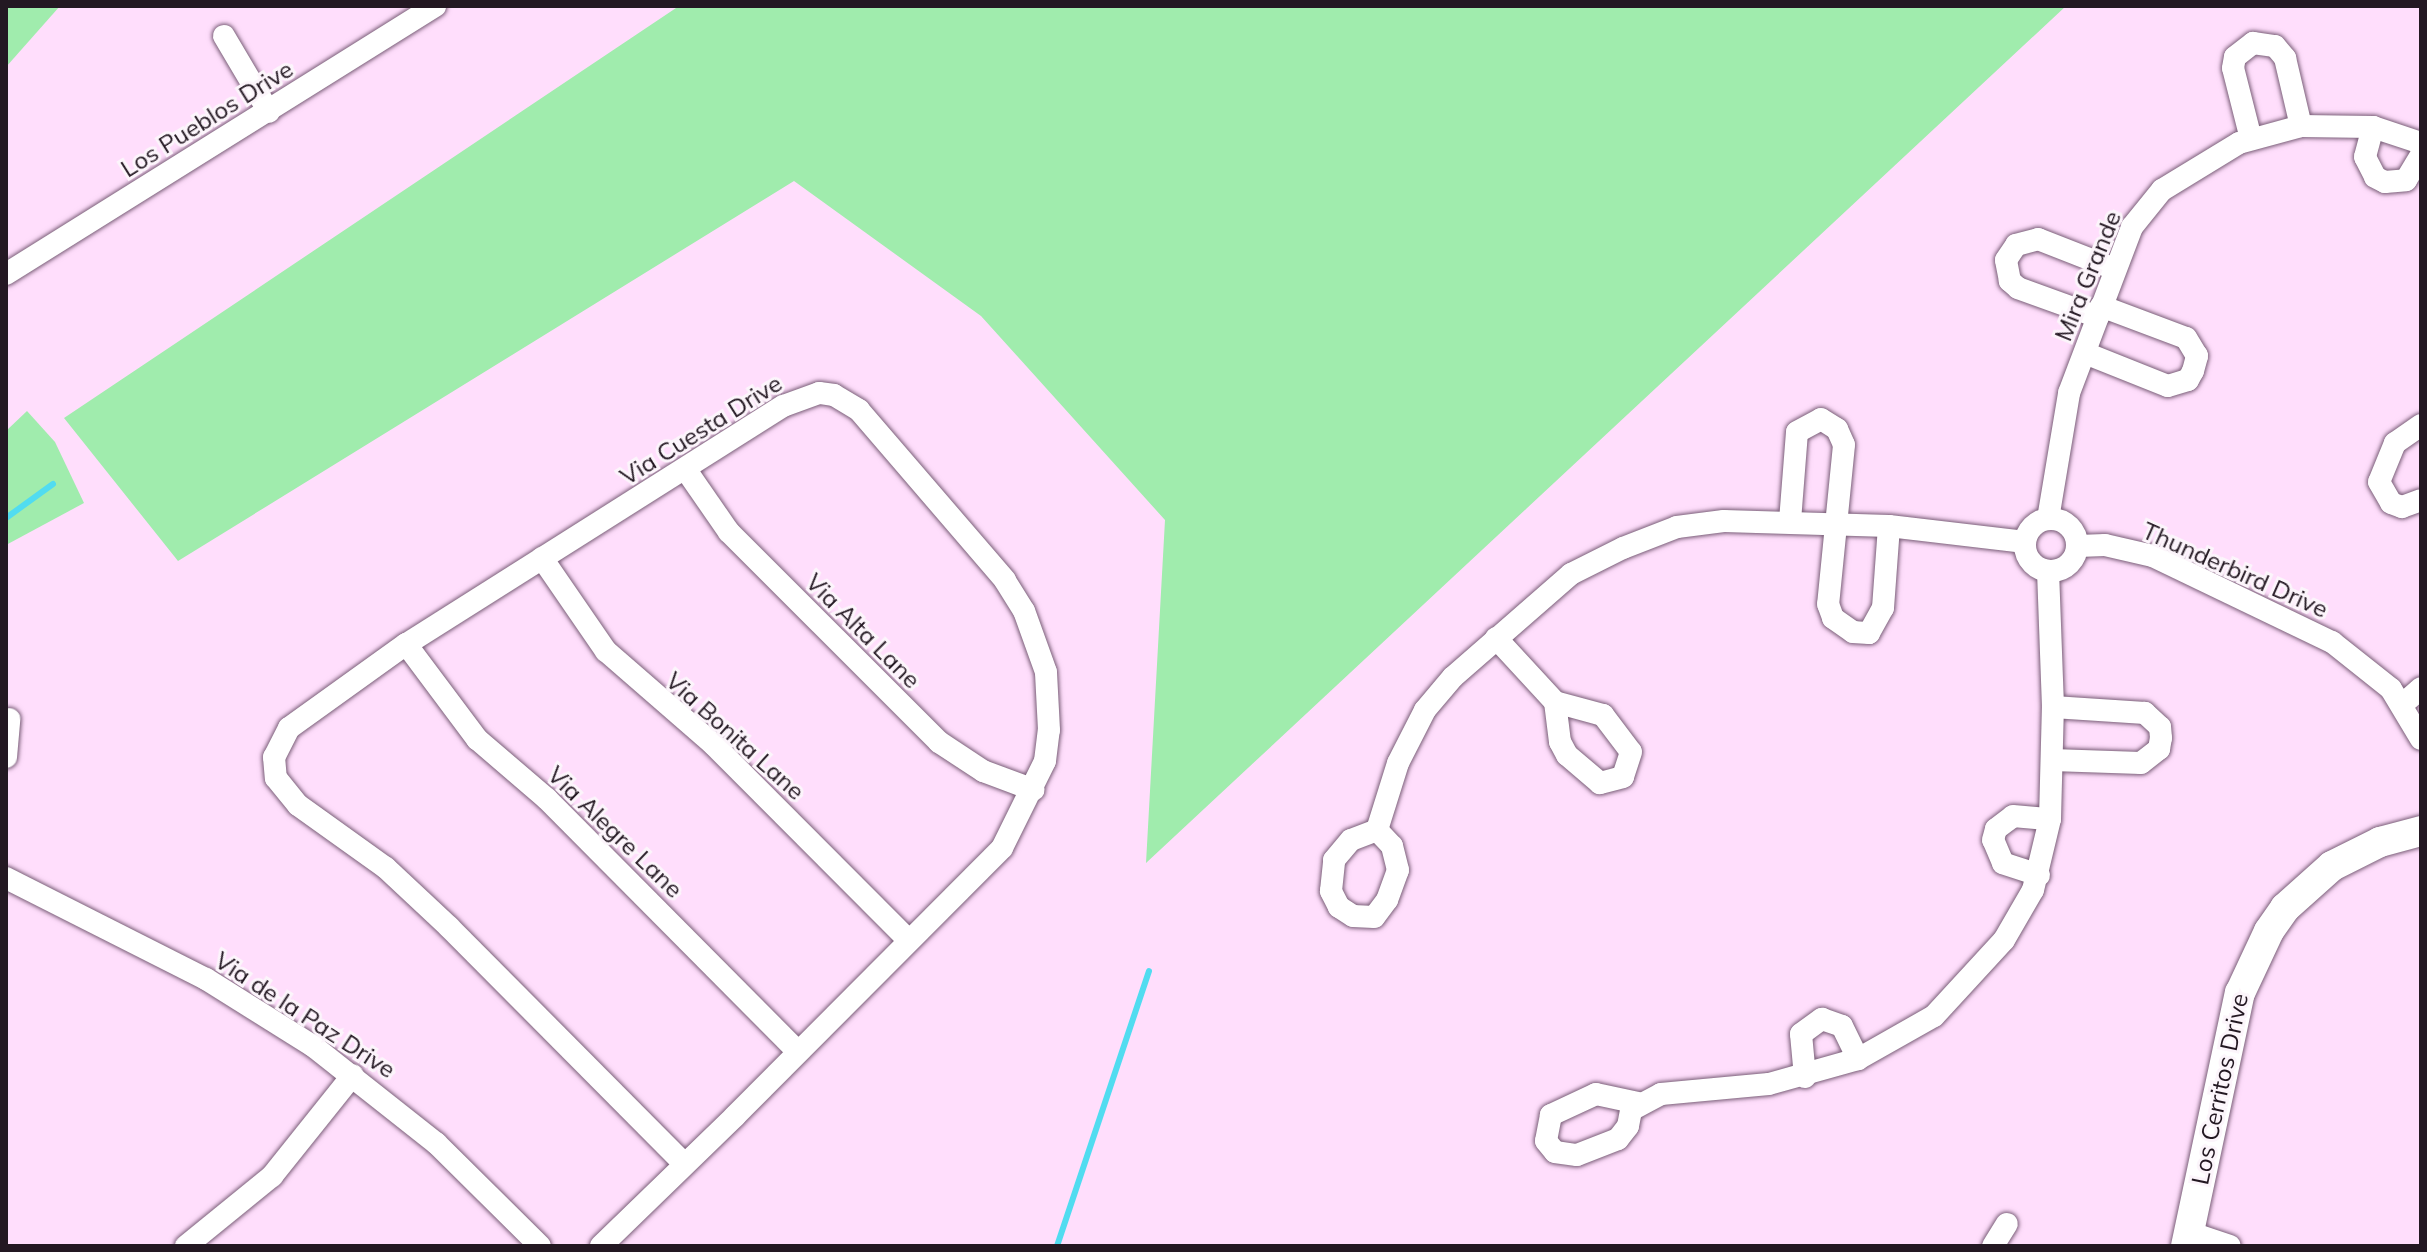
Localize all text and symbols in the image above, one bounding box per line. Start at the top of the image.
street label: Los Pueblos Drive [116,55,298,183]
street label: Mira Grande [2049,207,2127,345]
street label: Via Cuesta Drive [615,369,787,491]
street label: Thunderbird Drive [2138,516,2332,624]
street label: Via Alta Lane [800,568,926,694]
street label: Via Bonita Lane [660,666,810,806]
street label: Via Alegre Lane [542,760,688,904]
street label: Via de la Paz Drive [209,946,401,1084]
street label: Los Cerritos Drive [2186,991,2254,1187]

